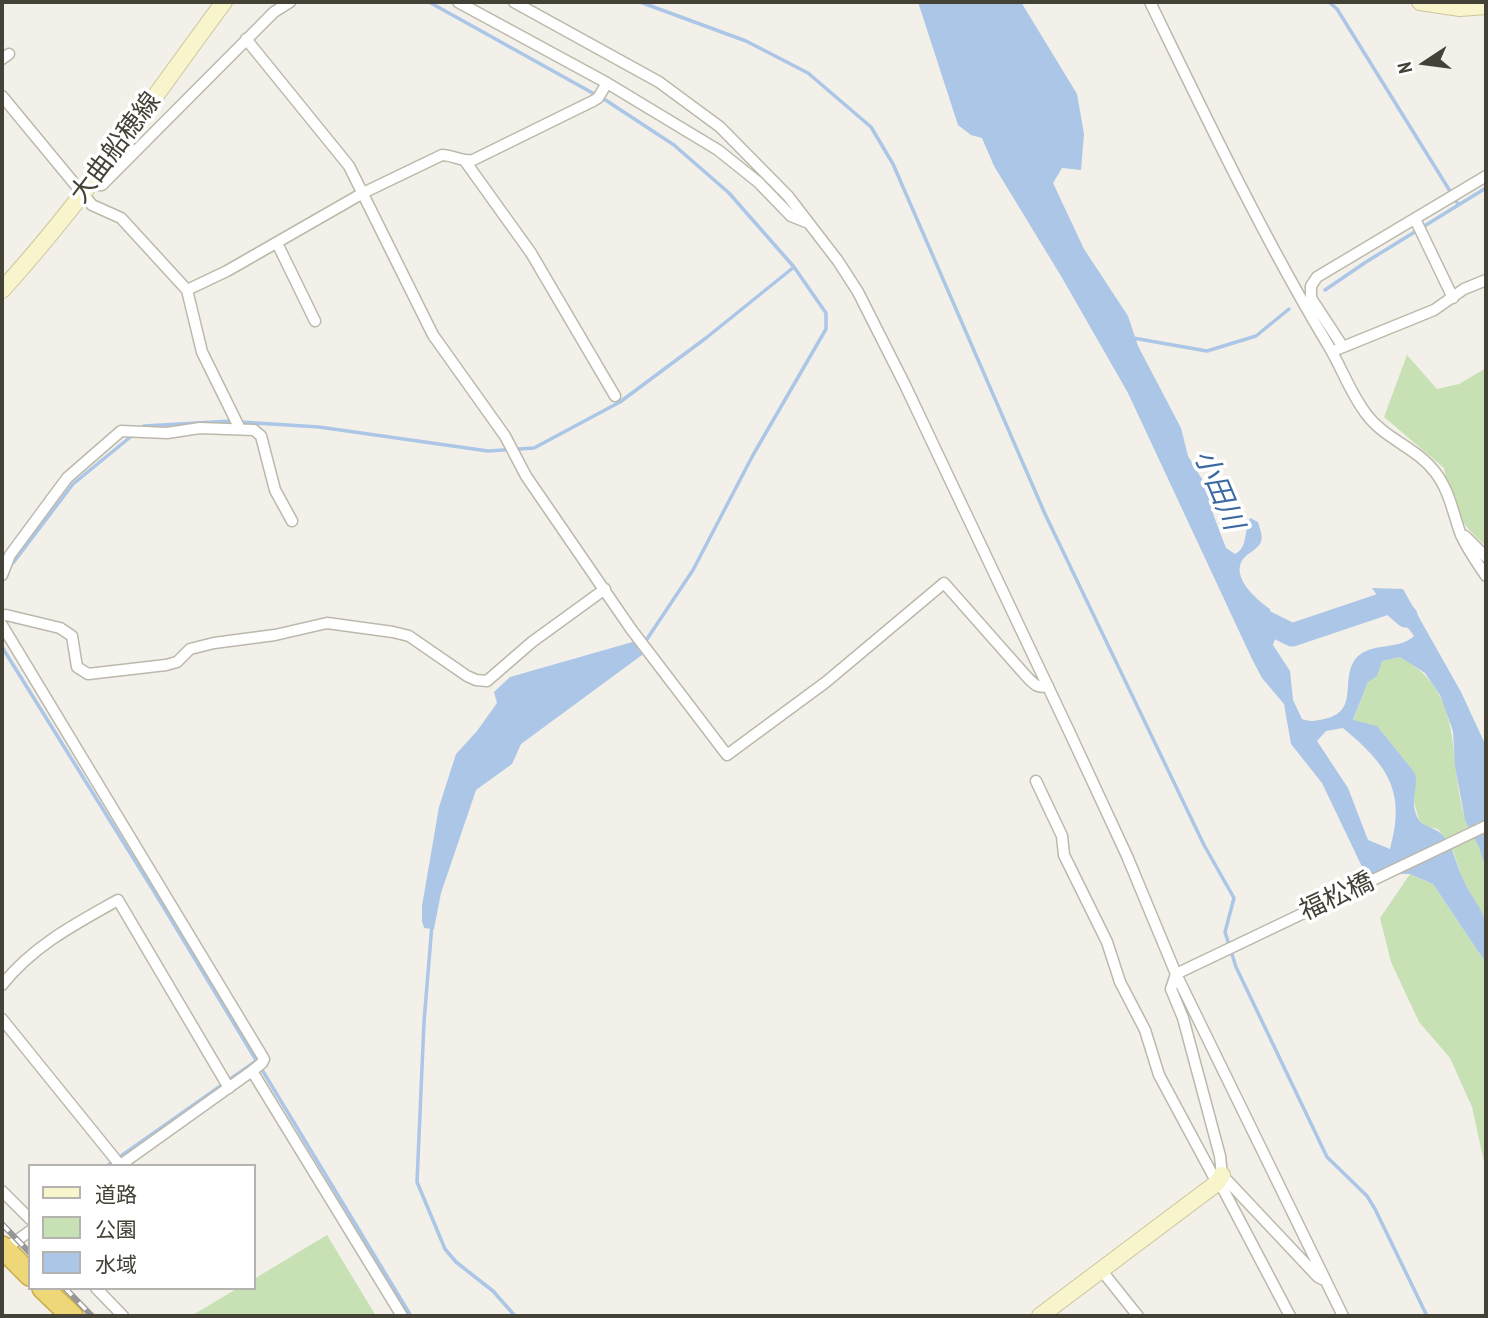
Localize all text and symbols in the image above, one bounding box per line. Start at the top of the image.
north arrow [1390,28,1460,98]
text: N [1392,60,1417,75]
street label: 大曲船穂線 [64,87,168,209]
water label: 小田川 [1186,445,1250,535]
street label: 福松橋 [1295,866,1379,928]
legend [28,1164,256,1290]
text: 道路 [95,1181,137,1208]
text: 公園 [95,1216,137,1243]
text: 水域 [95,1251,137,1278]

